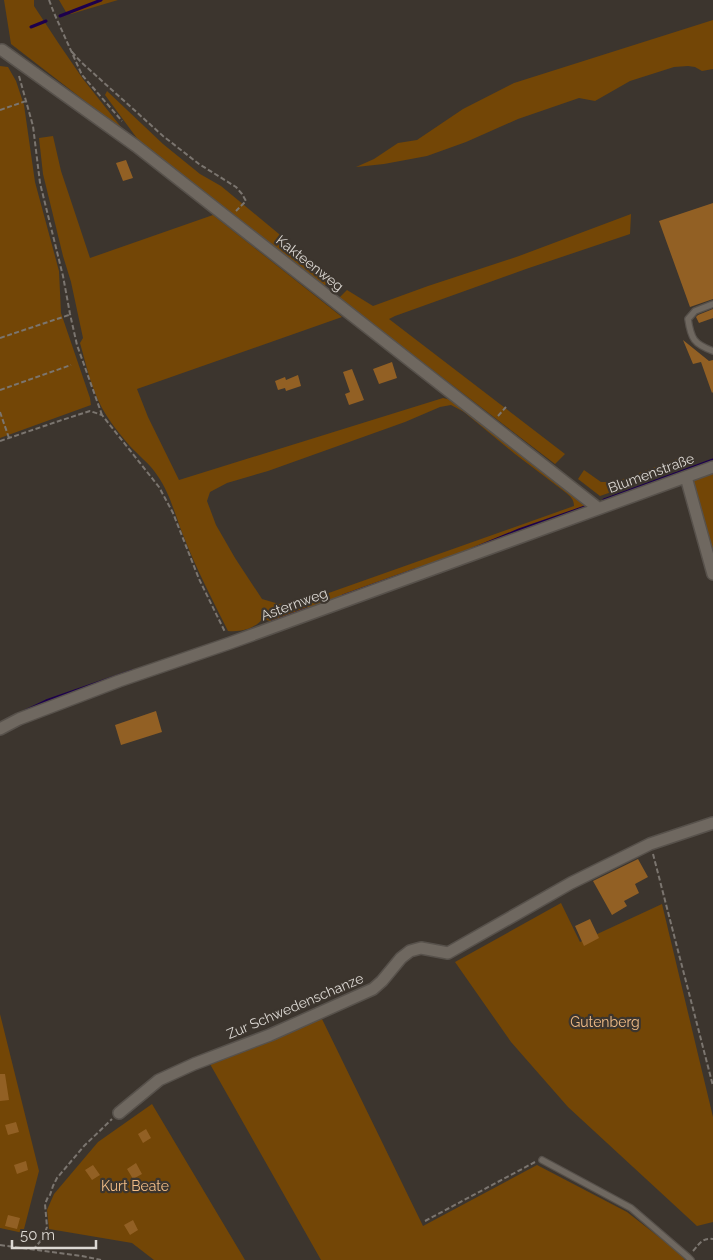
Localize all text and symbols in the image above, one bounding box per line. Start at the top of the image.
street label: Kakteenweg [273,232,347,294]
street label: Blumenstraße [606,450,696,496]
street label: Asternweg [258,585,330,623]
street label: Zur Schwedenschanze [224,970,366,1042]
park label: Gutenberg [570,1014,640,1030]
park label: Kurt Beate [101,1178,169,1194]
scale bar [12,1218,96,1250]
text: 50 m [20,1226,55,1244]

